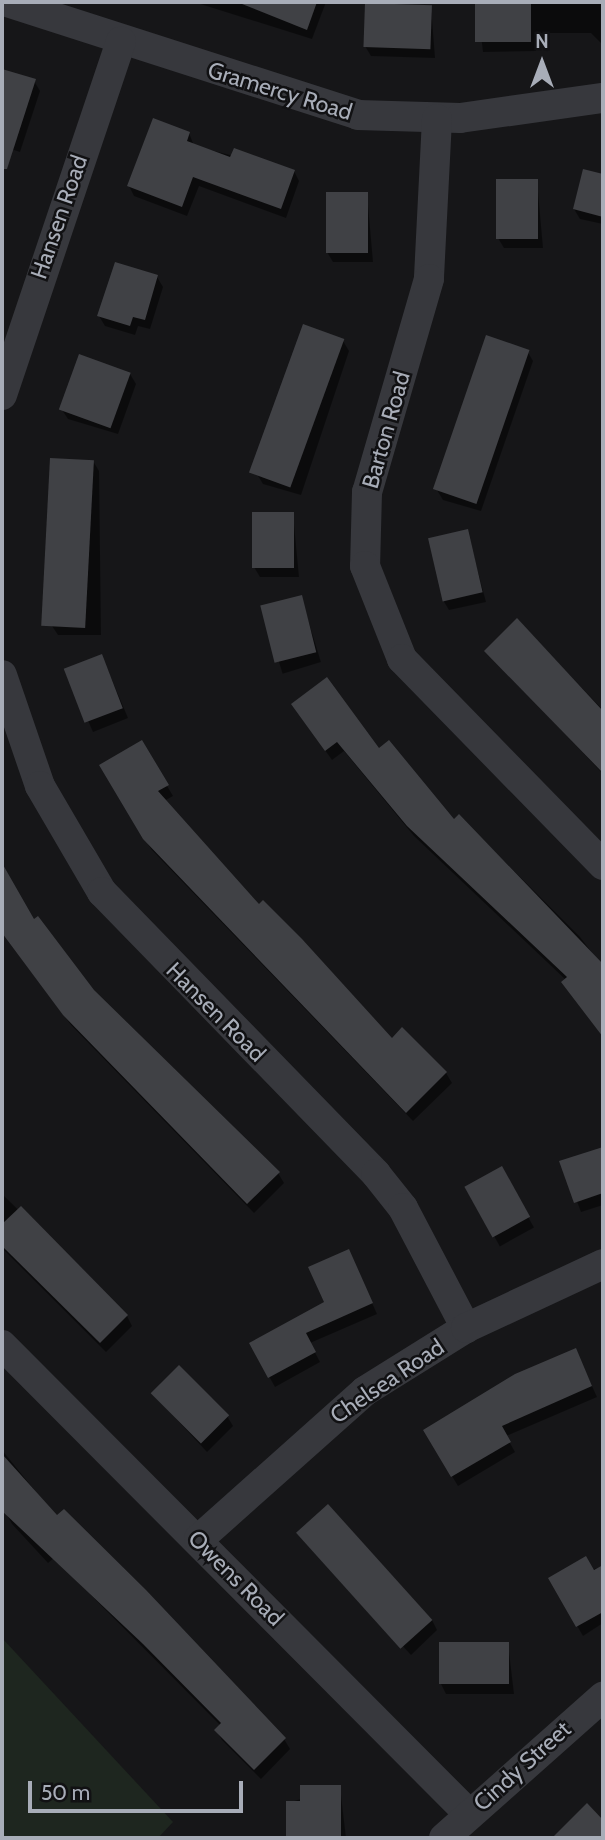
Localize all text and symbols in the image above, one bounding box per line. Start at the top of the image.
north arrow [507,28,577,98]
text: N [535,30,549,53]
street label: Gramercy Road [204,56,356,126]
street label: Hansen Road [25,151,93,283]
street label: Barton Road [356,368,416,492]
street label: Hansen Road [161,957,271,1067]
street label: Chelsea Road [325,1333,449,1429]
street label: Owens Road [183,1525,289,1631]
street label: Cindy Street [468,1715,576,1817]
scale bar [32,1766,247,1810]
text: 50 m [41,1780,90,1805]

